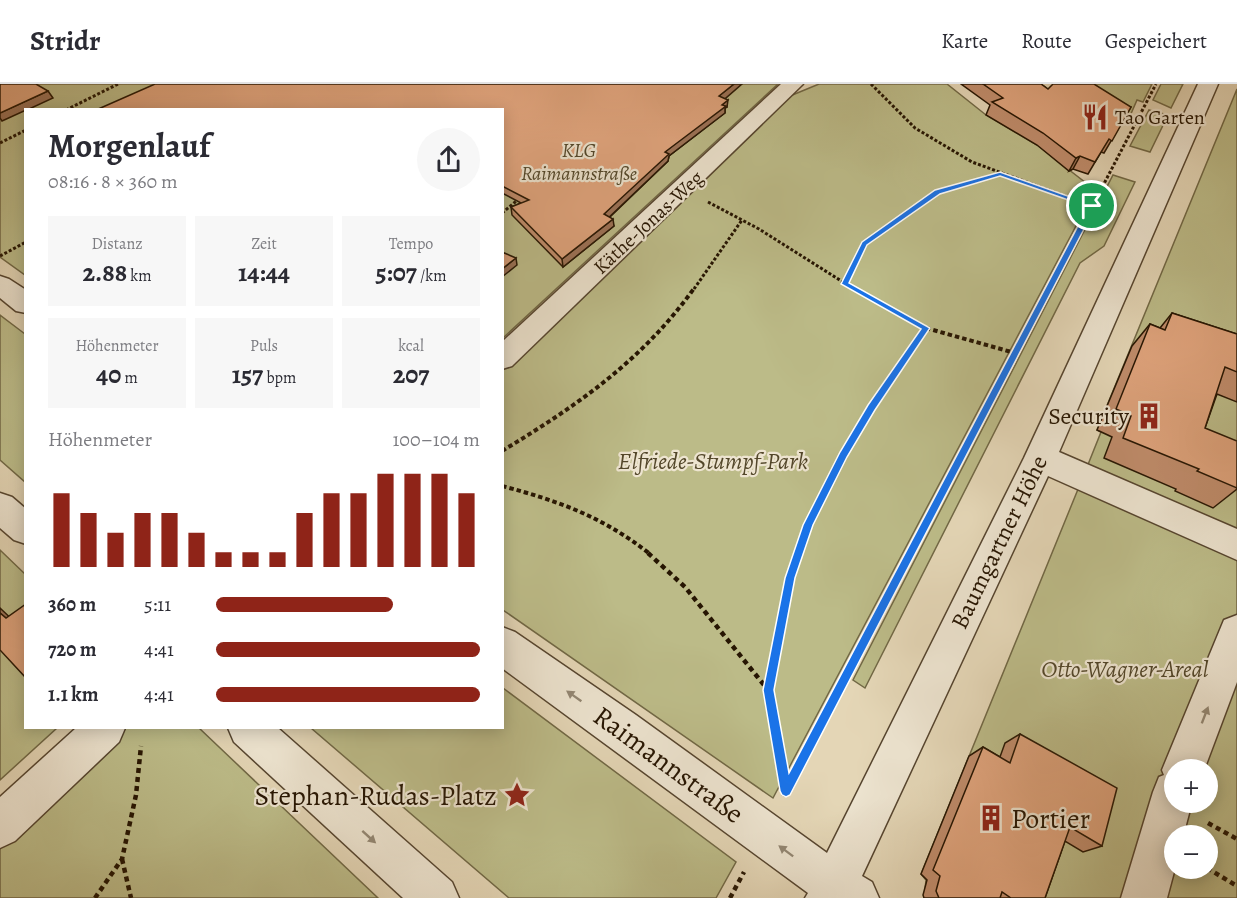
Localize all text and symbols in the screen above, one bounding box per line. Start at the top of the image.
text: Stridr [30,22,101,60]
text: Karte [941,27,988,55]
text: Route [1021,27,1072,55]
text: Gespeichert [1105,27,1207,55]
restaurant icon: Tao Garten [1080,102,1110,132]
place label: Tao Garten [1115,104,1205,131]
text: Morgenlauf [48,123,210,168]
button: share [417,128,480,191]
park label: KLG Raimannstraße [521,137,637,187]
street label: Käthe-Jonas-Weg [588,164,709,280]
text: 08:16 · 8 × 360 m [48,168,178,195]
pin [1066,180,1117,231]
icon: arrive [1075,189,1108,222]
text: Distanz [91,233,143,255]
text: Zeit [251,233,277,255]
text: Tempo [389,233,433,255]
text: 2.88 [82,255,127,290]
text: 14:44 [238,255,290,290]
text: 5:07 [375,255,417,290]
text: km [127,265,152,287]
text: /km [417,265,447,287]
text: Höhenmeter [75,335,159,357]
text: Puls [250,335,278,357]
text: kcal [398,335,424,357]
text: 40 [96,357,121,392]
text: 157 [232,357,263,392]
text: 207 [393,357,429,392]
text: m [121,367,138,389]
text: bpm [263,367,296,389]
place label: Security [1048,400,1129,432]
building icon: Security [1134,401,1164,431]
text: Höhenmeter [48,426,152,453]
text: 100–104 m [393,426,480,453]
park label: Elfriede-Stumpf-Park [618,445,808,477]
street label: Baumgartner Höhe [943,450,1055,634]
text: 360 m [48,591,96,618]
text: 5:11 [144,591,171,618]
text: 720 m [48,636,97,663]
text: 4:41 [144,636,174,663]
park label: Otto-Wagner-Areal [1041,653,1209,685]
text: 1.1 km [48,681,98,708]
text: 4:41 [144,681,174,708]
one-way arrow [567,690,582,702]
street label: Raimannstraße [585,697,751,832]
one-way arrow [1200,706,1210,724]
map controls [1164,759,1218,879]
button: + [1164,759,1218,813]
place label: Stephan-Rudas-Platz [254,777,497,815]
place icon: Stephan-Rudas-Platz [502,780,532,810]
place label: Portier [1011,800,1091,838]
building icon: Portier [976,803,1006,833]
button: − [1164,825,1218,879]
one-way arrow [361,830,376,843]
one-way arrow [779,845,794,857]

